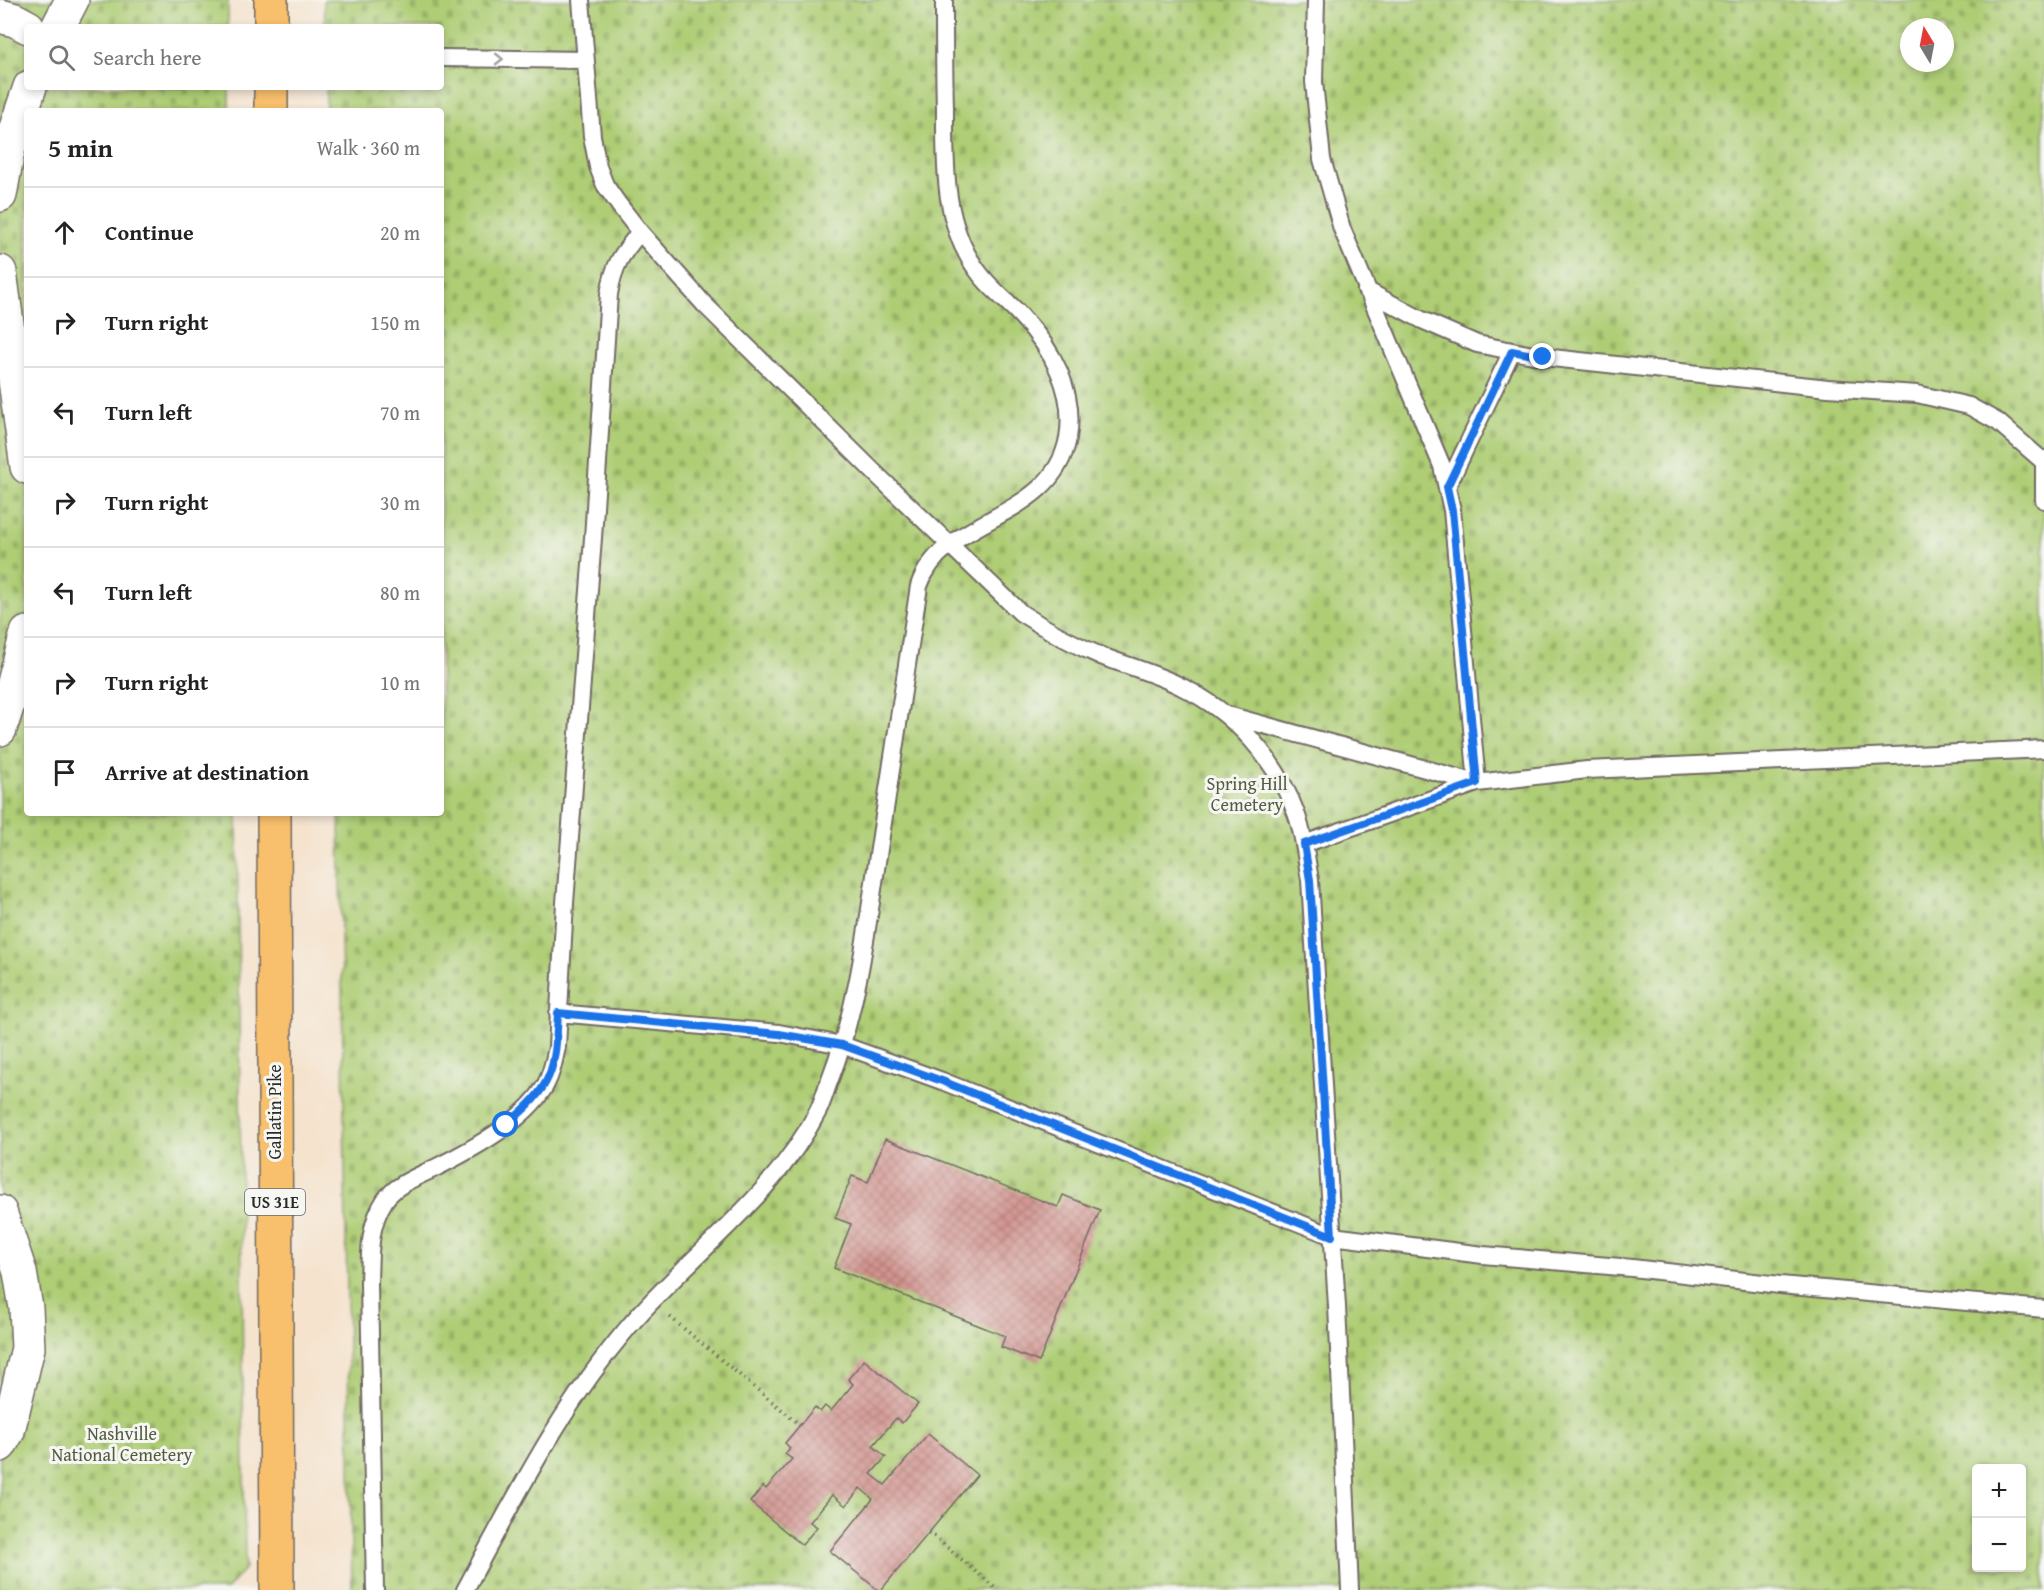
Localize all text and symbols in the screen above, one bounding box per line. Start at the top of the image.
north arrow [1900,18,1954,72]
search box [24,24,444,90]
icon: search [45,41,78,74]
text: Search here [93,41,202,73]
one-way arrow [495,53,504,65]
text: 5 min [48,128,113,167]
text: Walk · 360 m [317,133,420,162]
icon: ahead [48,216,81,249]
text: Continue [105,216,194,248]
text: 20 m [380,218,420,247]
icon: right [48,306,81,339]
text: Turn right [105,306,208,338]
text: 150 m [370,308,420,337]
route end [1529,343,1555,369]
icon: left [48,396,81,429]
text: Turn left [105,396,192,428]
text: 70 m [380,398,420,427]
icon: right [48,486,81,519]
text: Turn right [105,486,208,518]
text: 30 m [380,488,420,517]
icon: left [48,576,81,609]
text: Turn left [105,576,192,608]
text: 80 m [380,578,420,607]
icon: right [48,666,81,699]
text: Turn right [105,666,208,698]
text: 10 m [380,668,420,697]
icon: arrive [48,756,81,789]
text: Arrive at destination [105,756,309,788]
park label: Spring Hill Cemetery [1206,770,1288,818]
street label: Gallatin Pike [261,1064,288,1160]
route start [492,1111,518,1137]
road number: US 31E [245,1189,305,1215]
park label: Nashville National Cemetery [51,1420,193,1468]
map controls [1972,1464,2026,1572]
button: + [1972,1464,2026,1518]
button: − [1972,1518,2026,1572]

